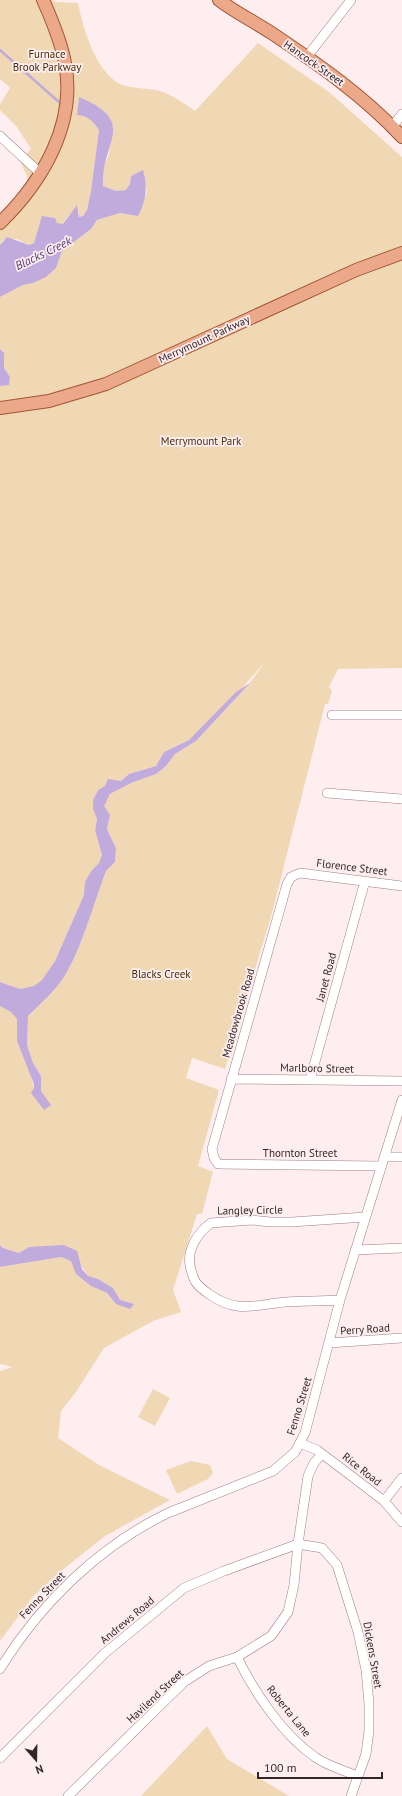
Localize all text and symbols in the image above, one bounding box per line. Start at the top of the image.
street label: Hancock Street [281,37,347,89]
park label: Furnace Brook Parkway [13,47,82,74]
water label: Blacks Creek [12,233,74,273]
street label: Merrymount Parkway [156,311,253,366]
park label: Merrymount Park [161,434,242,448]
street label: Florence Street [316,856,389,878]
street label: Janet Road [312,951,339,1004]
park label: Blacks Creek [131,967,191,981]
street label: Meadowbrook Road [219,967,257,1059]
street label: Marlboro Street [280,1060,354,1076]
street label: Thornton Street [263,1146,337,1160]
street label: Langley Circle [217,1202,283,1218]
street label: Perry Road [340,1320,390,1338]
street label: Fenno Street [283,1375,315,1437]
street label: Rice Road [340,1449,385,1489]
street label: Fenno Street [16,1568,68,1622]
street label: Andrews Road [97,1593,157,1647]
street label: Dickens Street [360,1621,386,1690]
street label: Havilend Street [124,1666,187,1726]
street label: Roberta Lane [264,1682,314,1740]
north arrow [16,1740,56,1780]
scale bar [258,1754,382,1780]
text: 100 m [264,1760,297,1775]
text: N [34,1762,45,1777]

